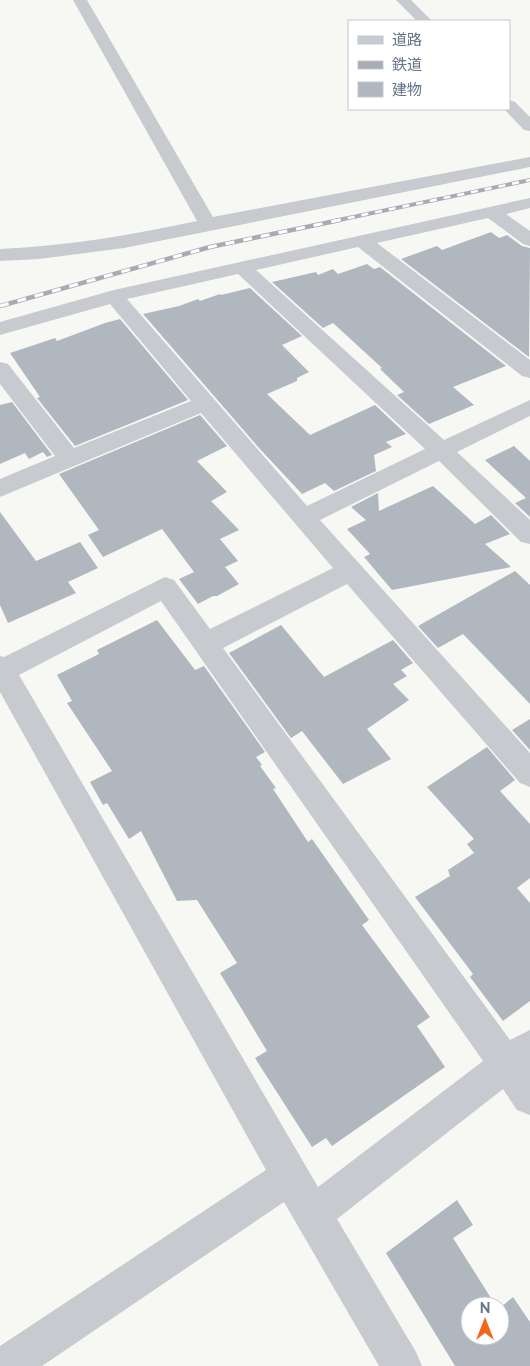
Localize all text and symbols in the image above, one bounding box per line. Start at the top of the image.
legend [348,20,510,110]
text: 道路 [392,31,422,49]
text: 鉄道 [392,56,422,74]
text: 建物 [392,81,422,99]
north arrow [460,1296,510,1346]
text: N [480,1300,490,1316]

